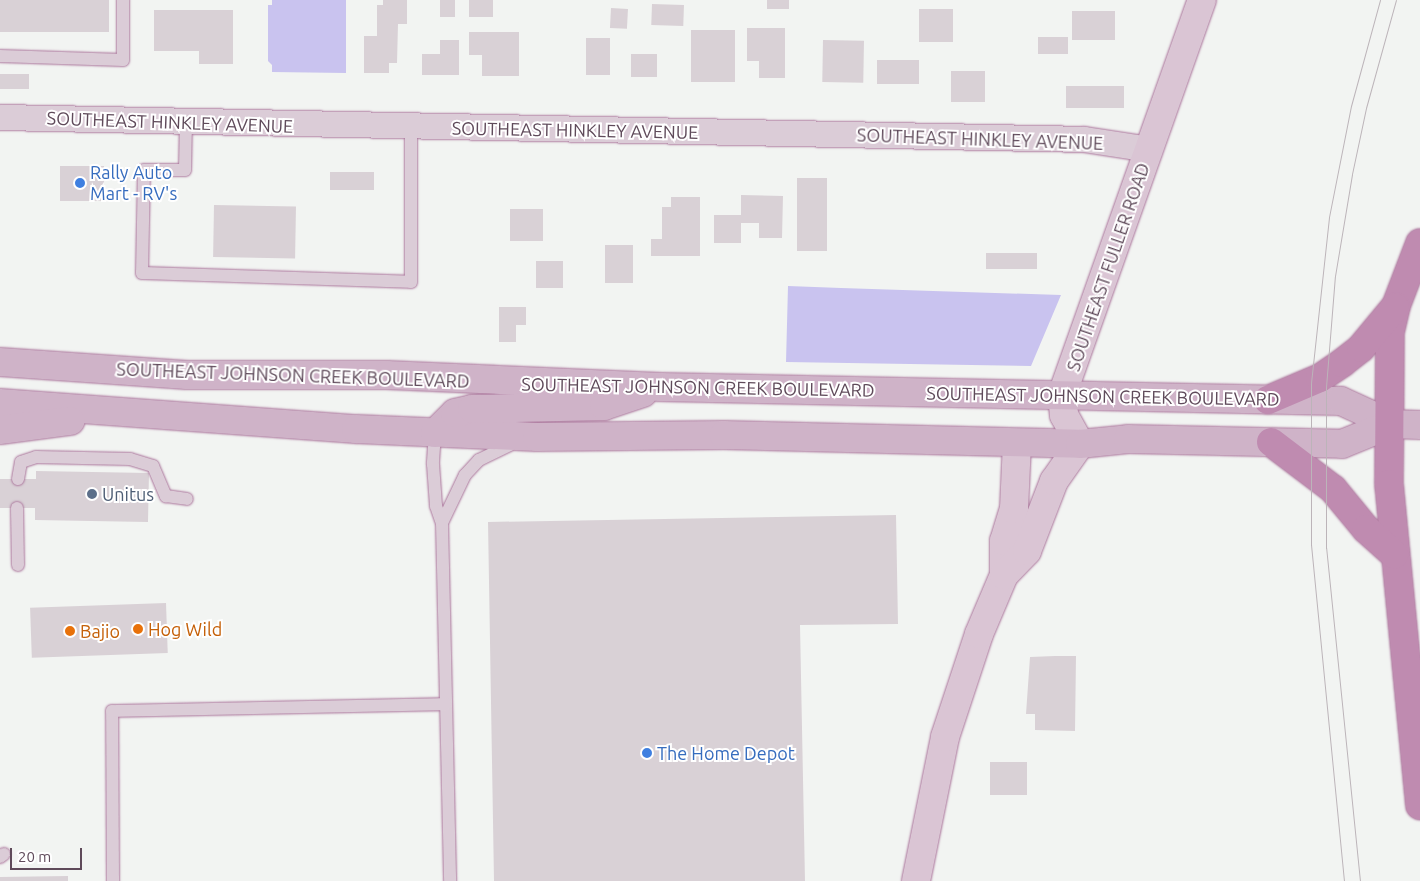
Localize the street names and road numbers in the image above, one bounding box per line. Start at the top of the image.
street label: SOUTHEAST HINKLEY AVENUE [46,107,294,137]
street label: SOUTHEAST HINKLEY AVENUE [452,117,698,143]
street label: SOUTHEAST HINKLEY AVENUE [856,124,1104,154]
street label: SOUTHEAST FULLER ROAD [1062,160,1154,374]
street label: SOUTHEAST JOHNSON CREEK BOULEVARD [116,358,470,392]
street label: SOUTHEAST JOHNSON CREEK BOULEVARD [521,373,875,401]
street label: SOUTHEAST JOHNSON CREEK BOULEVARD [926,382,1280,410]

